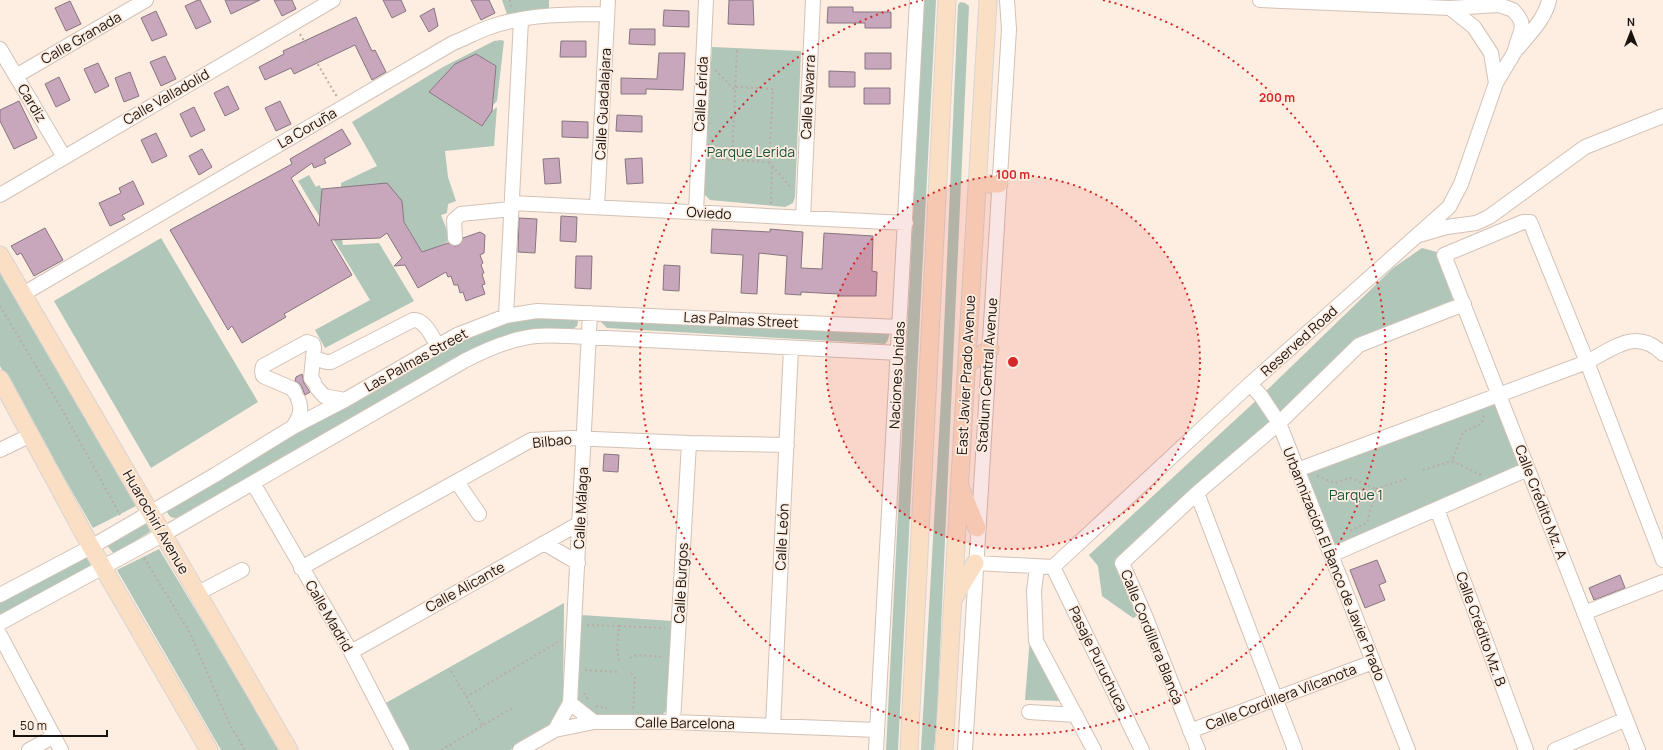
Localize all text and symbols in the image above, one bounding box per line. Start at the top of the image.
street label: Calle Granada [37,7,124,68]
north arrow [1611,12,1651,52]
text: N [1627,14,1635,29]
street label: Calle Guadalajara [590,47,615,161]
street label: Calle Navarra [796,54,819,140]
street label: Calle Lérida [689,56,712,132]
street label: Calle Valladolid [119,64,212,129]
street label: Cardiz [14,80,51,126]
text: 200 m [1259,89,1295,106]
street label: La Coruña [274,103,340,152]
park label: Parque Lerida [707,142,795,161]
text: 100 m [996,166,1030,183]
street label: Oviedo [686,202,732,223]
street label: East Javier Prado Avenue [952,294,979,455]
street label: Stadium Central Avenue [972,297,1001,453]
street label: Reserved Road [1256,301,1341,380]
street label: Las Palmas Street [683,307,799,332]
street label: Naciones Unidas [884,321,909,429]
street label: Las Palmas Street [361,323,471,396]
centre of rings [1006,355,1020,369]
street label: Bilbao [531,429,573,452]
street label: Calle Crédito Mz. A [1511,442,1572,562]
street label: Urbannización El Banco de Javier Prado [1279,444,1390,683]
street label: Huarochirí Avenue [119,466,194,577]
street label: Calle Málaga [569,467,592,549]
park label: Parque 1 [1329,485,1383,504]
street label: Calle León [770,503,793,571]
street label: Calle Burgos [669,542,692,624]
street label: Calle Alicante [422,557,508,616]
street label: Calle Cordillera Blanca [1117,567,1188,707]
street label: Calle Crédito Mz. B [1452,569,1511,689]
street label: Calle Madrid [301,576,358,655]
street label: Pasaje Puruchuca [1065,603,1132,715]
street label: Calle Cordillera Vilcanota [1203,659,1359,734]
scale bar [14,712,107,738]
street label: Calle Barcelona [635,712,735,733]
text: 50 m [20,717,47,734]

